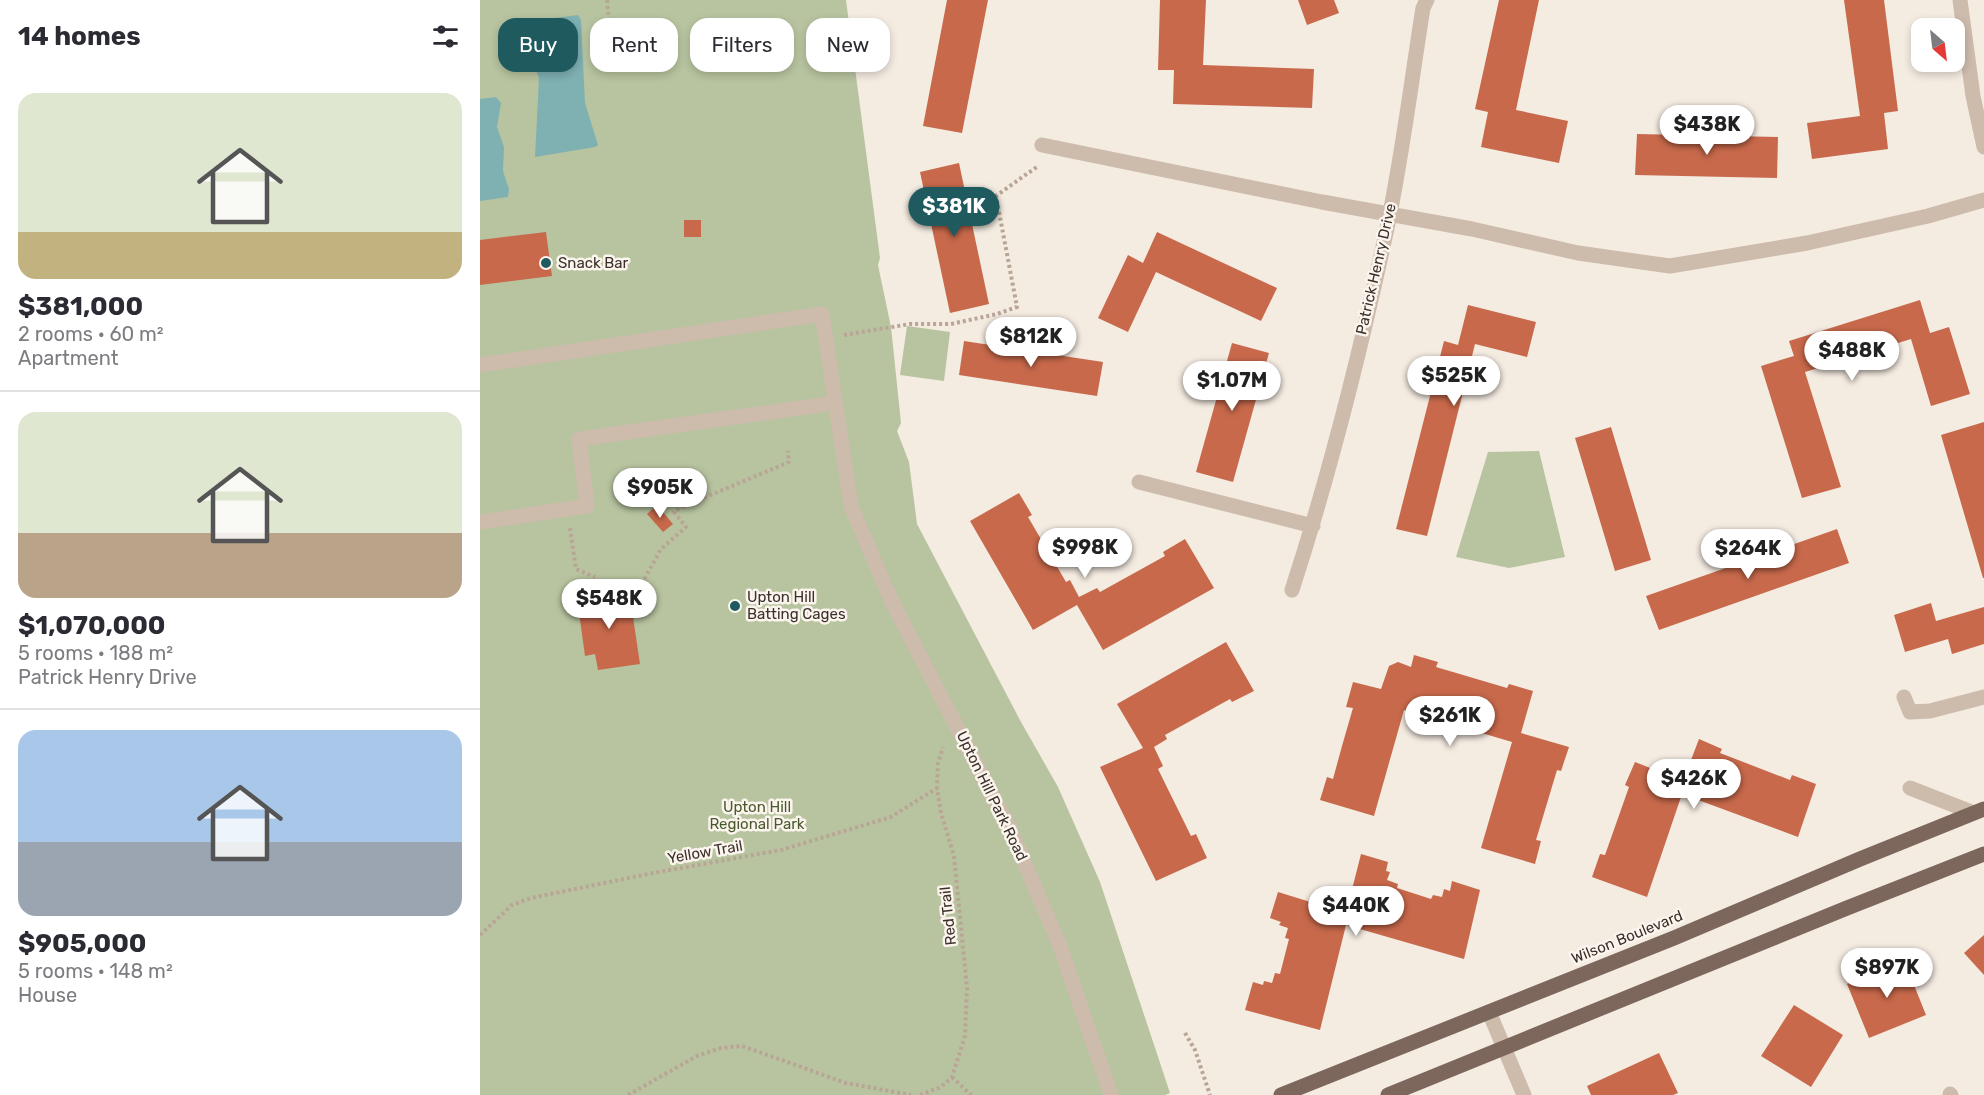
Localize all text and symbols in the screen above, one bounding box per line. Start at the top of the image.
chip: Buy [498,18,578,72]
chip: Rent [590,18,678,72]
chip: Filters [690,18,794,72]
chip: New [806,18,890,72]
north arrow [1911,18,1965,72]
map controls [1911,18,1965,72]
icon: filters [429,20,462,53]
text: 14 homes [18,21,141,52]
pin: $438K [1665,105,1749,156]
text: $438K [1674,112,1741,136]
icon: home [186,132,294,240]
pin: $381K [912,187,996,238]
text: $381K [922,194,986,218]
street label: Patrick Henry Drive [1352,202,1400,336]
place label: Snack Bar [558,254,629,272]
marker: Snack Bar [539,256,553,270]
text: $381,000 [18,291,143,322]
pin: $812K [989,317,1073,368]
text: 2 rooms · 60 m² [18,322,164,346]
text: $812K [999,324,1063,348]
pin: $488K [1810,331,1894,382]
text: $488K [1818,338,1886,362]
text: Apartment [18,346,119,370]
pin: $525K [1412,356,1496,407]
pin: $1.07M [1183,361,1281,412]
text: $525K [1421,363,1487,387]
text: $1.07M [1197,368,1267,392]
icon: home [186,451,294,559]
pin: $905K [618,468,702,519]
text: $905K [627,475,693,499]
pin: $998K [1043,528,1127,579]
pin: $264K [1706,529,1790,580]
text: $998K [1052,535,1118,559]
text: $264K [1715,536,1781,560]
pin: $548K [567,579,651,630]
text: $548K [576,586,642,610]
place label: Upton Hill Batting Cages [747,588,846,623]
marker: Upton Hill Batting Cages [728,599,742,613]
text: $1,070,000 [18,610,166,641]
text: 5 rooms · 188 m² [18,641,173,665]
text: Patrick Henry Drive [18,665,197,689]
pin: $261K [1408,696,1492,747]
text: $261K [1419,703,1481,727]
street label: Upton Hill Park Road [953,728,1031,864]
pin: $426K [1652,759,1736,810]
text: $426K [1661,766,1727,790]
icon: home [186,769,294,877]
park label: Upton Hill Regional Park [709,798,805,833]
street label: Yellow Trail [666,837,744,867]
street label: Red Trail [936,886,960,946]
pin: $440K [1314,886,1398,937]
text: $440K [1322,893,1390,917]
street label: Wilson Boulevard [1569,906,1685,968]
text: $905,000 [18,928,147,959]
pin: $897K [1845,948,1929,999]
text: $897K [1855,955,1919,979]
text: 5 rooms · 148 m² [18,959,173,983]
text: House [18,983,77,1007]

